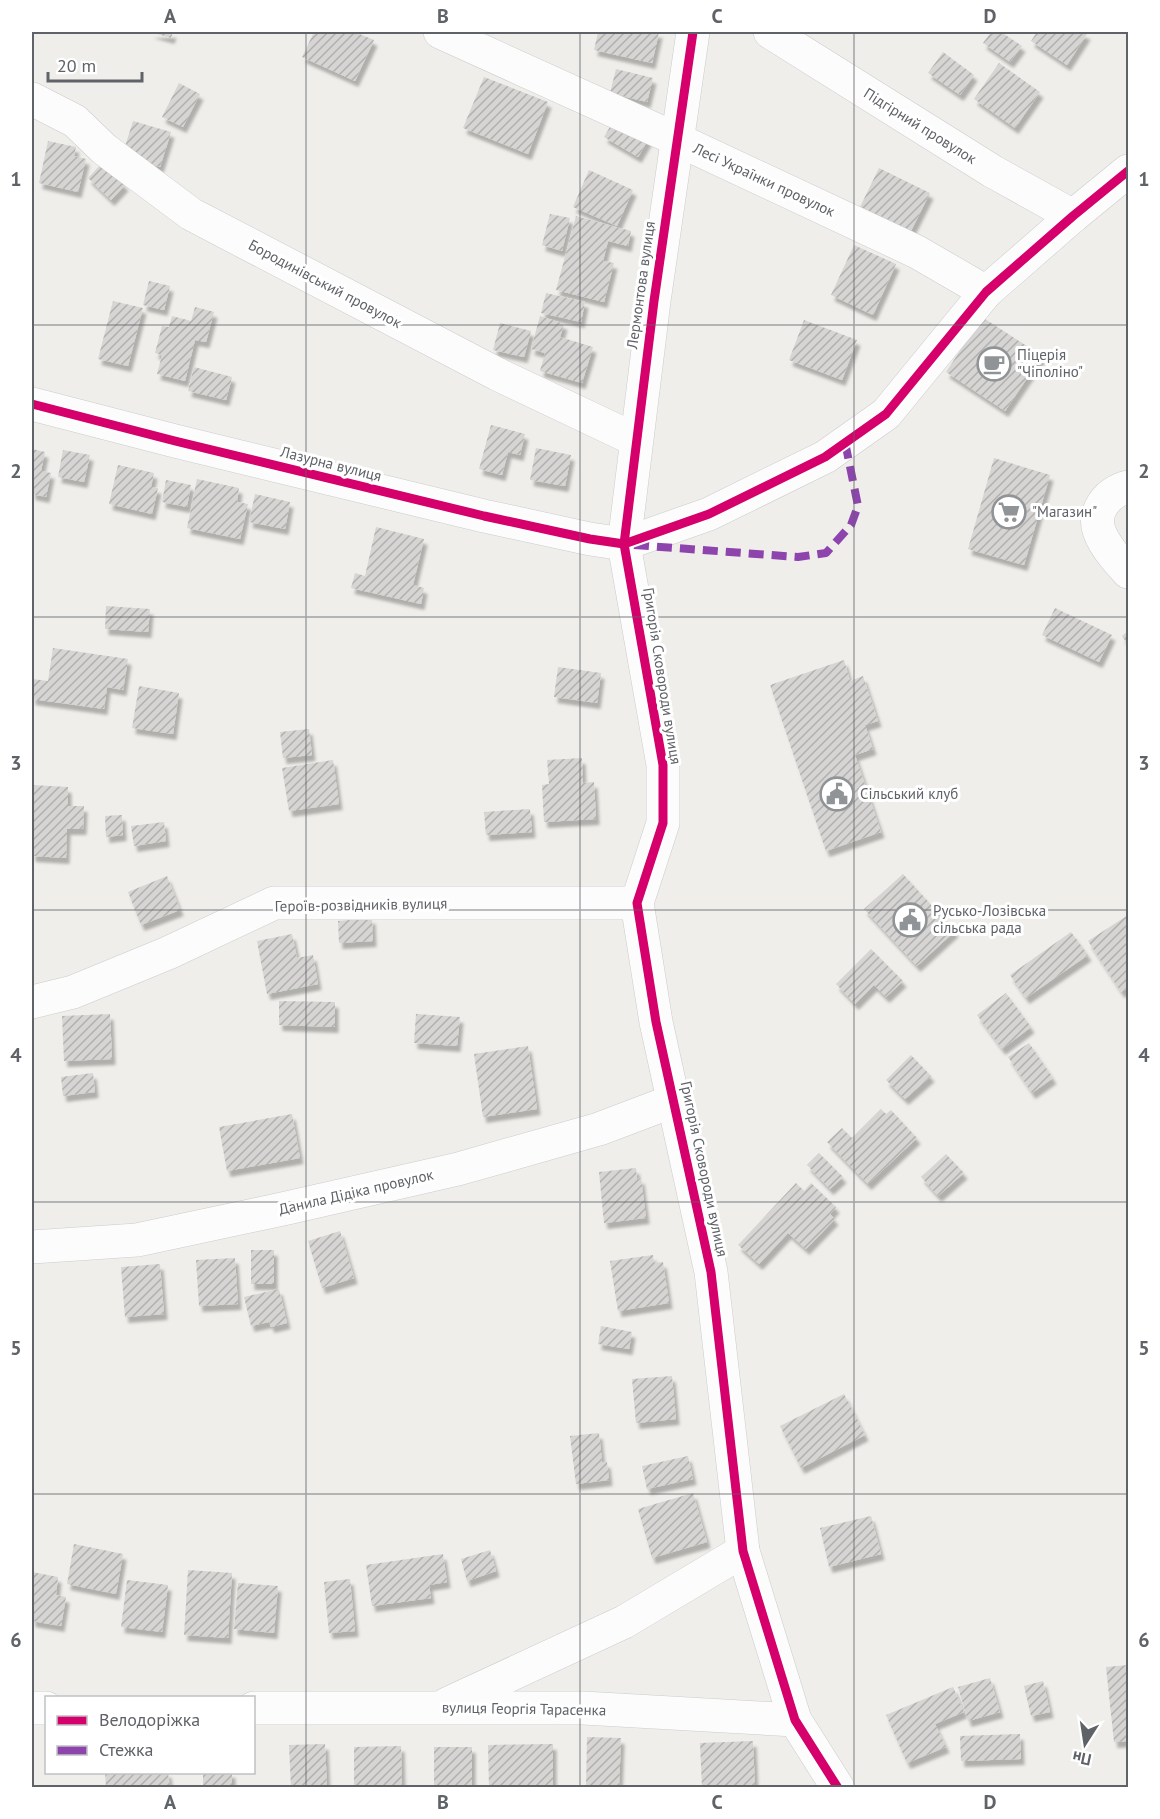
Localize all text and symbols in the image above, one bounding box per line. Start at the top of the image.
text: A [164,3,177,29]
text: B [437,3,449,29]
text: C [711,3,723,29]
text: D [984,3,997,29]
scale bar [48,45,142,83]
text: 20 m [57,54,96,77]
street label: Підгірний провулок [860,83,981,168]
street label: Лесі Українки провулок [689,138,839,221]
text: 1 [10,166,22,192]
text: 1 [1138,166,1150,192]
street label: Лермонтова вулиця [622,220,659,351]
street label: Бородинівський провулок [245,235,406,332]
place label: Піцерія "Чіполіно" [1017,345,1083,381]
cafe icon: Піцерія "Чіполіно" [976,346,1012,382]
street label: Лазурна вулиця [278,442,384,485]
text: 2 [10,458,22,484]
text: 2 [1138,458,1150,484]
supermarket icon: "Магазин" [991,494,1027,530]
place label: "Магазин" [1032,502,1097,521]
street label: Григорія Сковороди вулиця [639,586,686,766]
text: 3 [10,750,22,776]
text: 3 [1138,750,1150,776]
public building icon: Сільський клуб [819,776,855,812]
place label: Сільський клуб [860,784,958,803]
street label: Героїв-розвідників вулиця [275,893,447,916]
place label: Русько-Лозівська сільська рада [933,901,1046,937]
public building icon: Русько-Лозівська сільська рада [892,902,928,938]
text: 4 [10,1042,22,1068]
text: 4 [1138,1042,1150,1068]
street label: Григорія Сковороди вулиця [677,1079,732,1258]
street label: Данила Дідіка провулок [277,1164,436,1219]
text: 5 [10,1335,22,1361]
text: 5 [1138,1335,1150,1361]
text: 6 [10,1627,22,1653]
text: 6 [1138,1627,1150,1653]
legend [45,1696,255,1774]
street label: вулиця Георгія Тарасенка [442,1698,606,1719]
text: Велодоріжка [99,1708,200,1731]
north arrow [1055,1714,1115,1774]
text: Стежка [99,1738,153,1761]
text: Пн [1071,1747,1093,1770]
text: A [164,1789,177,1815]
text: B [437,1789,449,1815]
text: C [711,1789,723,1815]
text: D [984,1789,997,1815]

